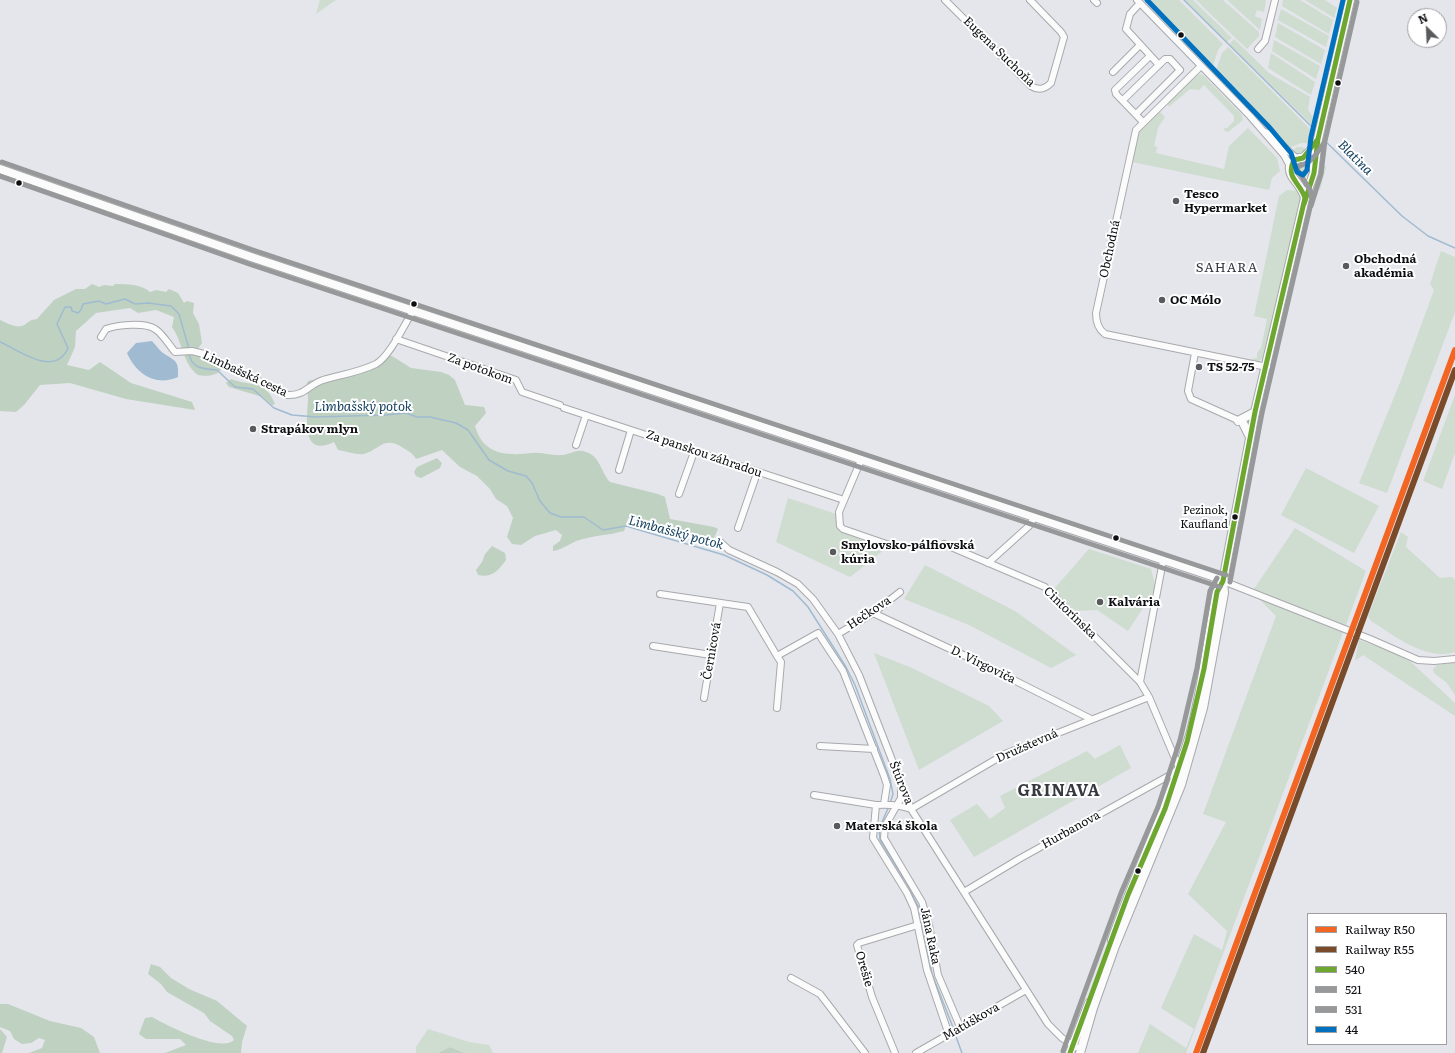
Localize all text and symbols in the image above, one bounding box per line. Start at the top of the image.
north arrow [1407,8,1447,48]
text: N [1415,9,1430,27]
street label: Eugena Suchoňa [960,14,1038,90]
unlabelled marker [1176,30,1186,40]
unlabelled marker [1333,78,1343,88]
water label: Blatina [1334,137,1376,179]
unlabelled marker [14,178,24,188]
place label: Tesco Hypermarket [1184,187,1267,215]
marker: Tesco Hypermarket [1171,196,1181,206]
street label: Obchodná [1097,219,1123,279]
place label: Obchodná akadémia [1354,252,1416,280]
district label: SAHARA [1196,260,1258,276]
marker: Obchodná akadémia [1341,261,1351,271]
place label: OC Mólo [1170,293,1221,307]
marker: OC Mólo [1157,295,1167,305]
unlabelled marker [409,299,419,309]
street label: Limbašská cesta [200,348,290,400]
street label: Za potokom [445,351,515,387]
place label: TS 52-75 [1207,360,1255,374]
marker: TS 52-75 [1194,362,1204,372]
water label: Limbašský potok [314,399,412,415]
place label: Strapákov mlyn [261,422,358,436]
marker: Strapákov mlyn [248,424,258,434]
street label: Za panskou záhradou [644,427,764,481]
place label: Pezinok, Kaufland [1180,504,1228,530]
marker: Pezinok, Kaufland [1230,512,1240,522]
water label: Limbašský potok [627,513,725,553]
unlabelled marker [1111,533,1121,543]
place label: Smylovsko-pálfiovská kúria [841,538,974,566]
marker: Smylovsko-pálfiovská kúria [828,547,838,557]
street label: Cintorínska [1040,584,1100,642]
street label: Hečkova [844,593,894,633]
place label: Kalvária [1108,595,1160,609]
marker: Kalvária [1095,597,1105,607]
street label: Černicová [700,621,724,681]
street label: D. Virgoviča [948,643,1018,687]
street label: Družstevná [994,726,1060,766]
street label: Štúrova [886,759,916,807]
district label: GRINAVA [1018,781,1100,801]
street label: Hurbanova [1039,808,1103,852]
place label: Materská škola [845,819,938,833]
marker: Materská škola [832,821,842,831]
unlabelled marker [1133,866,1143,876]
street label: Jána Raka [917,906,943,966]
legend [1307,913,1447,1045]
text: Railway R50 [1345,920,1415,938]
text: Railway R55 [1345,940,1414,958]
street label: Orešie [852,950,876,988]
text: 540 [1345,960,1365,978]
text: 521 [1345,980,1362,998]
street label: Matúškova [940,1000,1002,1044]
text: 531 [1345,1000,1362,1018]
text: 44 [1345,1020,1358,1038]

